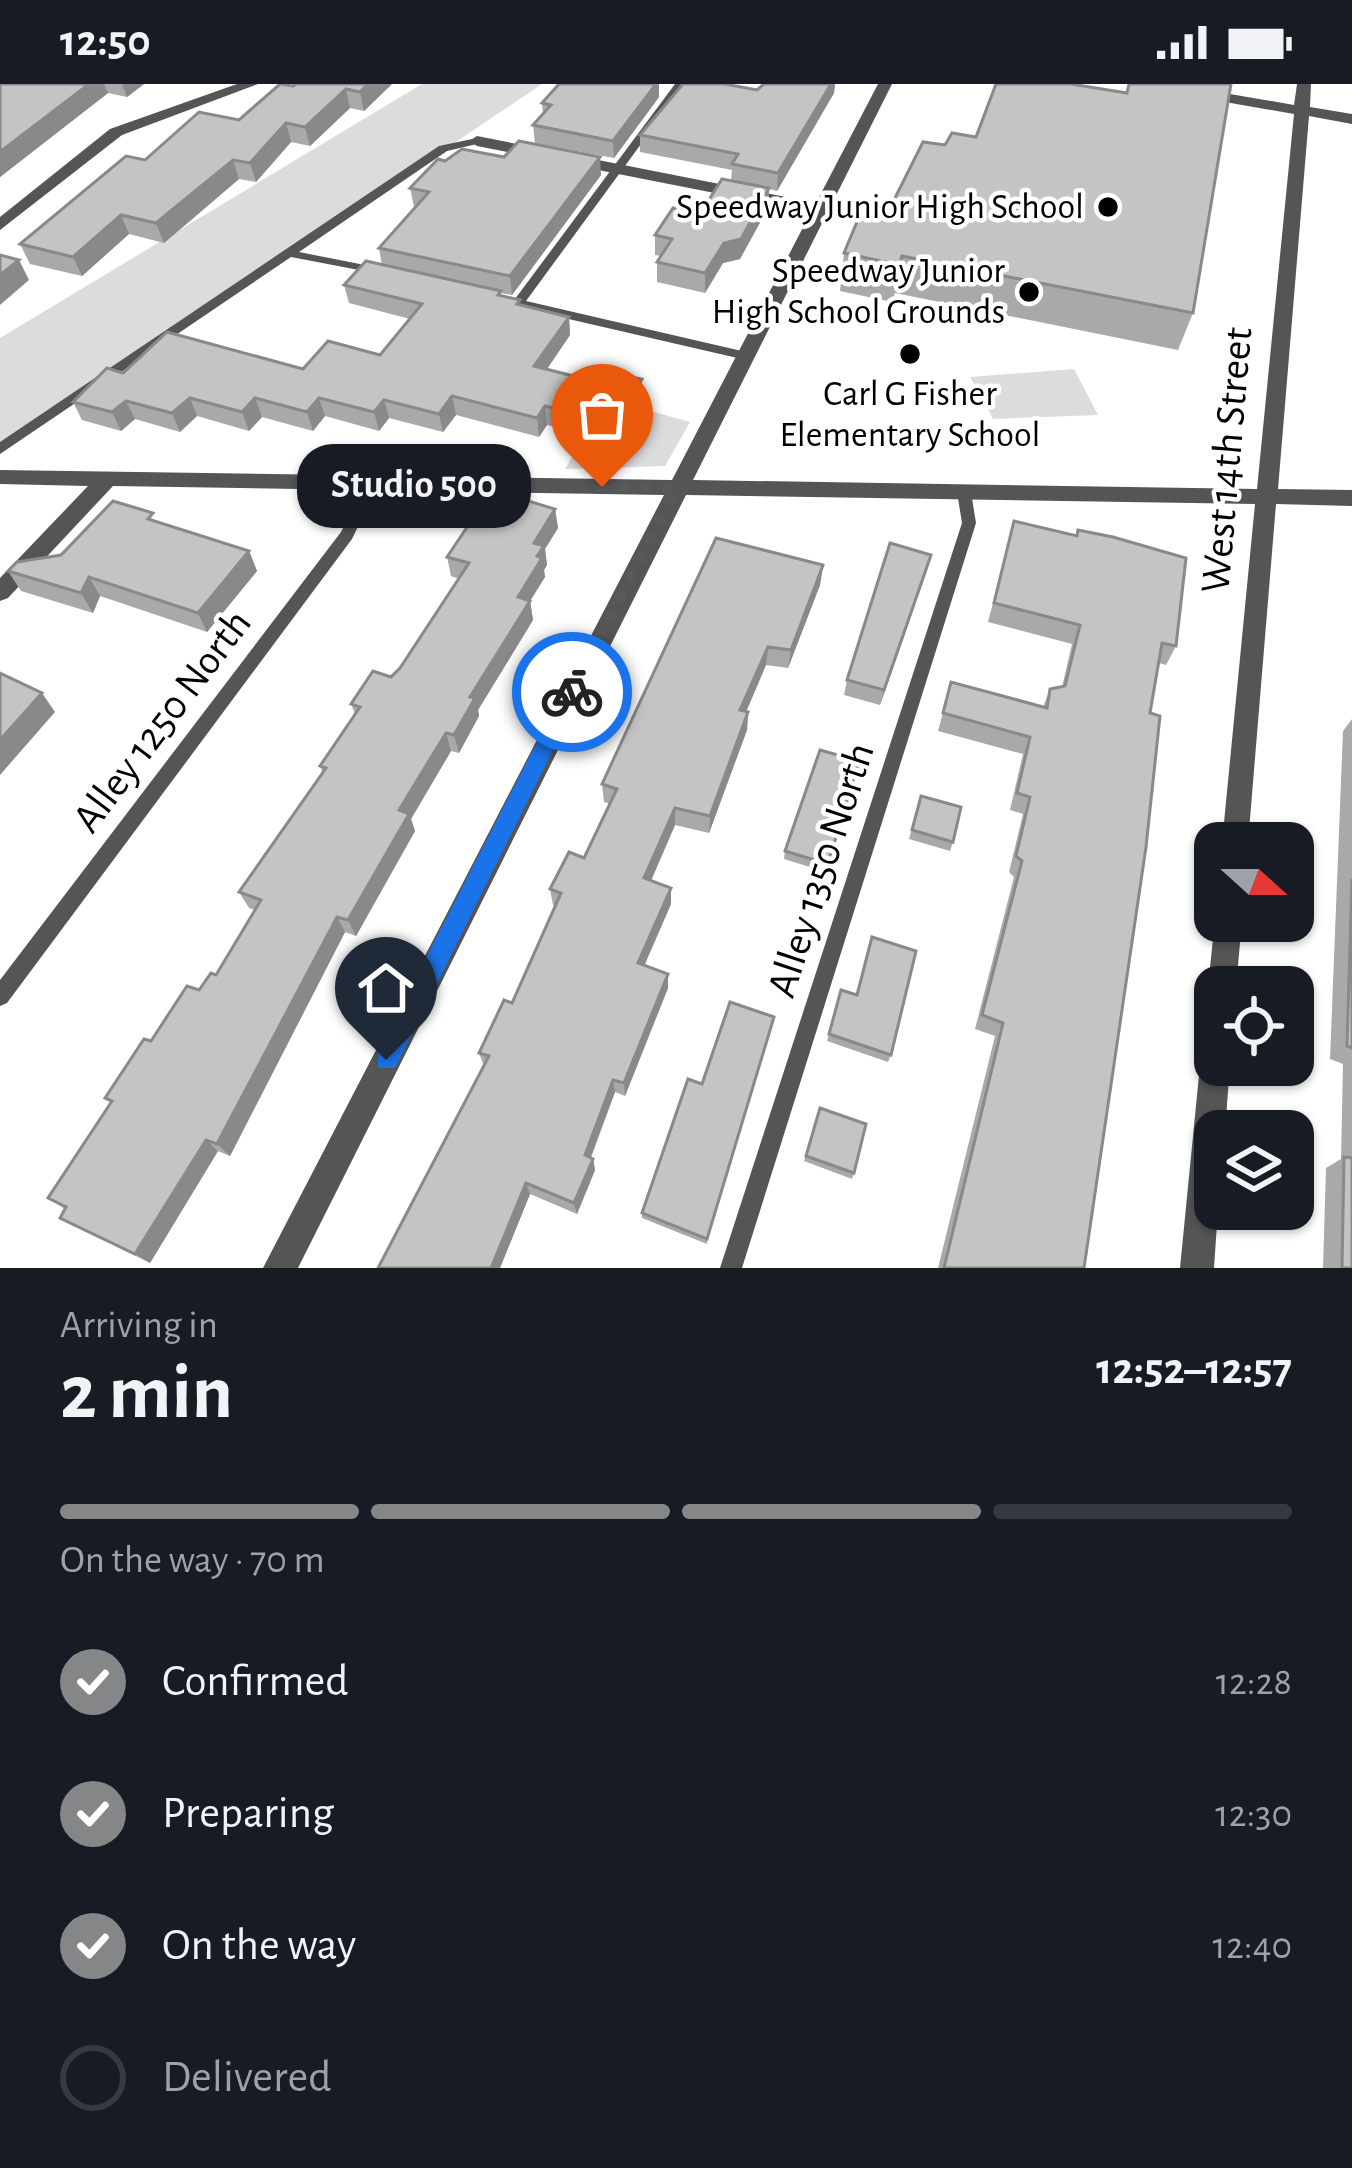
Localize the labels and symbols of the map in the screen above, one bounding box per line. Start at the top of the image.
place label: Speedway Junior High School [676,189,1084,225]
marker: Speedway Junior High School [1095,194,1121,220]
place label: Speedway Junior High School Grounds [712,253,1005,330]
marker: Speedway Junior High School Grounds [1016,279,1042,305]
street label: West 14th Street [1194,325,1260,595]
marker: Carl G Fisher Elementary School [897,341,923,367]
pin [551,364,653,487]
place label: Carl G Fisher Elementary School [779,376,1041,453]
callout: Studio 500 [296,445,530,529]
street label: Alley 1250 North [65,602,259,840]
courier [512,632,632,752]
street label: Alley 1350 North [760,738,882,1002]
north arrow [1194,822,1314,942]
pin [335,937,437,1060]

